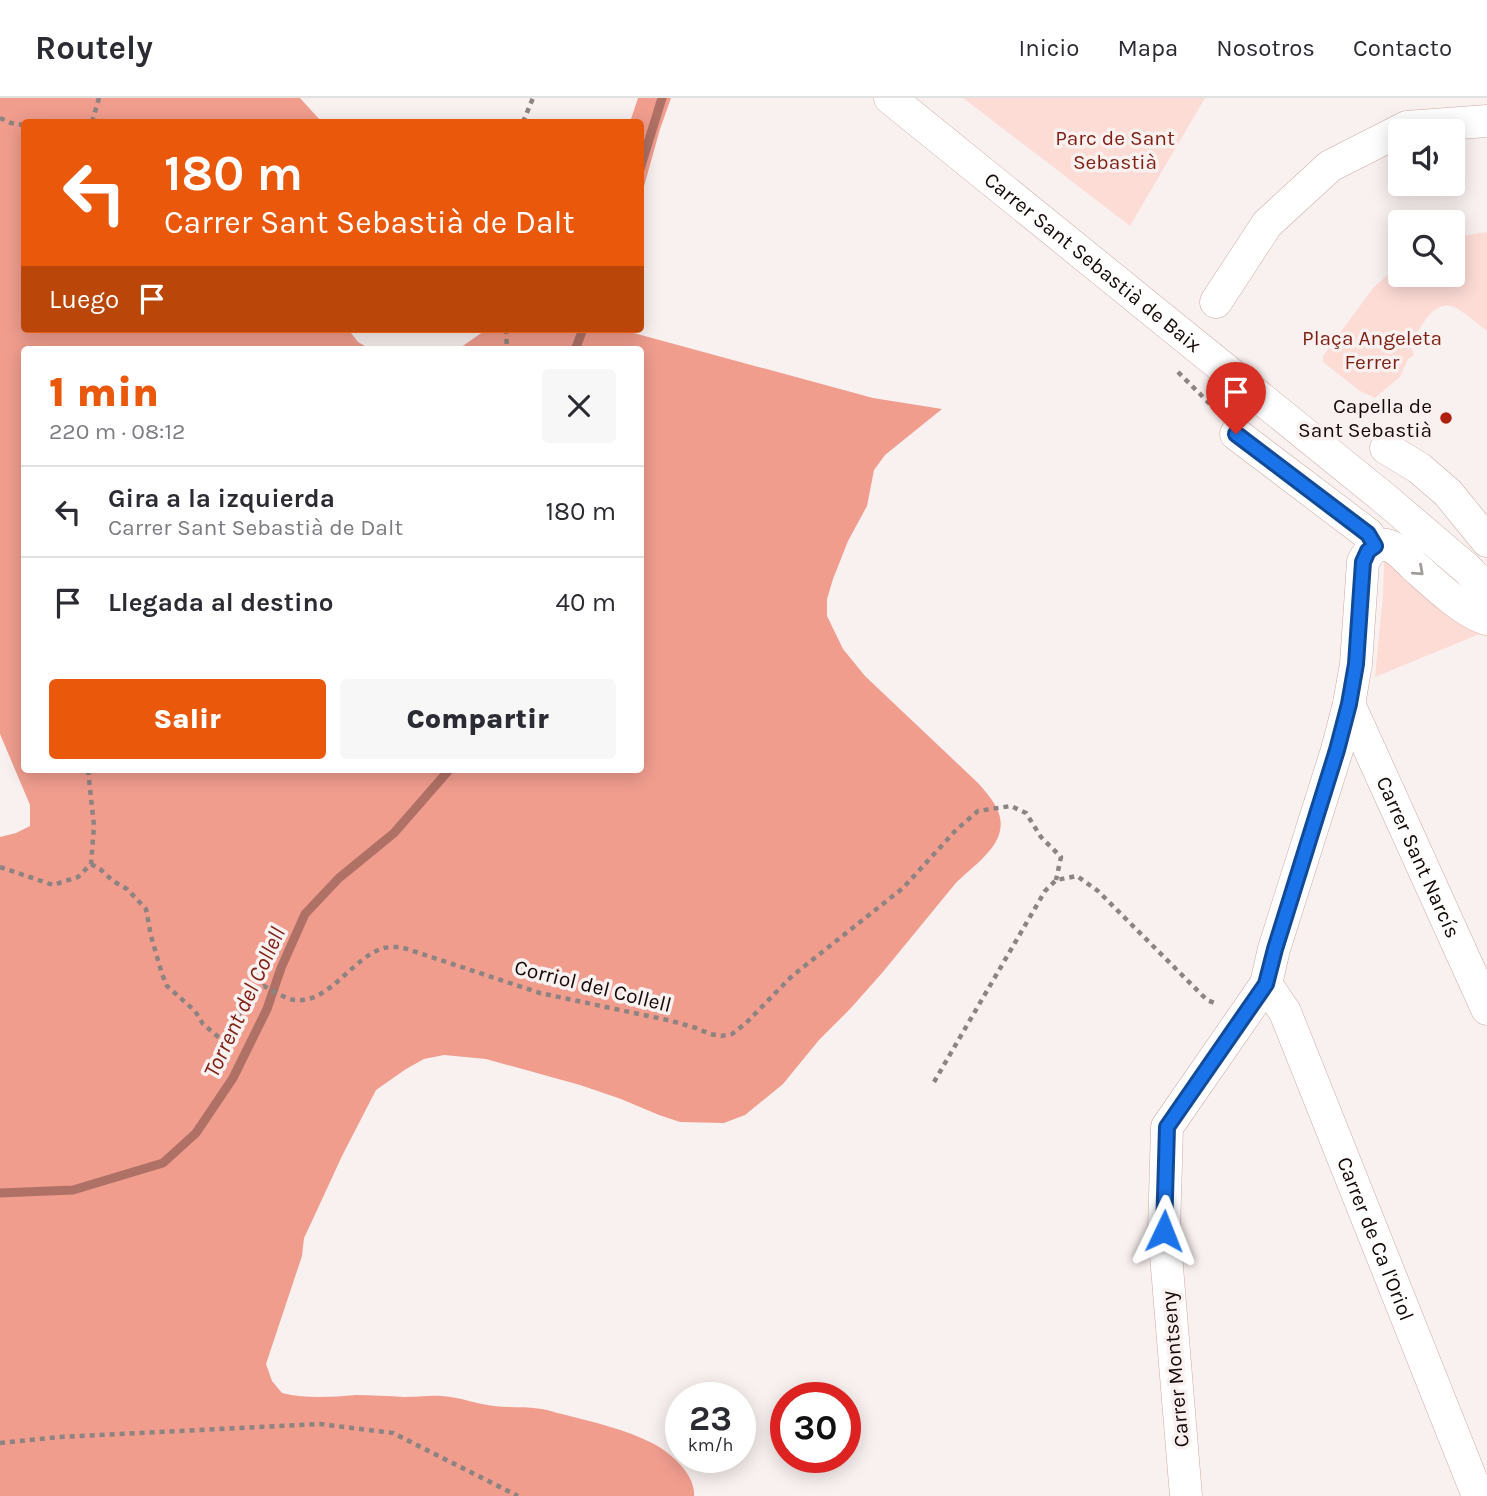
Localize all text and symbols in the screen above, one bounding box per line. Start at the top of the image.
text: Routely [35,29,153,67]
text: Inicio [1018,34,1079,62]
text: Mapa [1117,34,1178,62]
text: Nosotros [1216,34,1315,62]
text: Contacto [1353,34,1452,62]
map controls [1388,119,1465,287]
button: sound [1388,119,1465,196]
park label: Parc de Sant Sebastià [1055,126,1175,174]
text: 180 m [164,145,303,202]
icon: left [49,147,140,238]
street label: Carrer Sant Sebastià de Baix [980,167,1206,357]
text: Carrer Sant Sebastià de Dalt [164,204,575,241]
button: search [1388,210,1465,287]
icon: arrive [133,280,171,318]
text: Luego [49,284,119,315]
park label: Plaça Angeleta Ferrer [1302,326,1442,374]
pin [1206,362,1266,434]
text: 1 min [49,367,159,417]
button: close [542,369,616,443]
icon: arrive [1217,373,1255,411]
place label: Capella de Sant Sebastià [1298,394,1432,442]
marker: Capella de Sant Sebastià [1438,410,1454,426]
text: 220 m · 08:12 [49,418,185,445]
text: Gira a la izquierda [108,483,335,514]
icon: left [49,493,87,531]
text: 180 m [546,496,616,527]
text: Carrer Sant Sebastià de Dalt [108,514,403,541]
one-way arrow [1411,562,1424,575]
icon: arrive [49,584,87,622]
text: Llegada al destino [108,587,334,618]
text: 40 m [556,587,616,618]
button: Salir [49,679,326,759]
button: Compartir [340,679,616,759]
street label: Carrer Sant Narcís [1371,773,1465,942]
water label: Torrent del Collell [198,922,291,1082]
street label: Corriol del Collell [512,955,674,1017]
street label: Carrer de Ca l'Oriol [1332,1153,1419,1324]
position arrow [1127,1194,1201,1268]
street label: Carrer Montseny [1156,1289,1194,1448]
speed limit sign: 30 [770,1382,861,1473]
text: 23 [689,1398,732,1439]
text: km/h [688,1434,733,1456]

